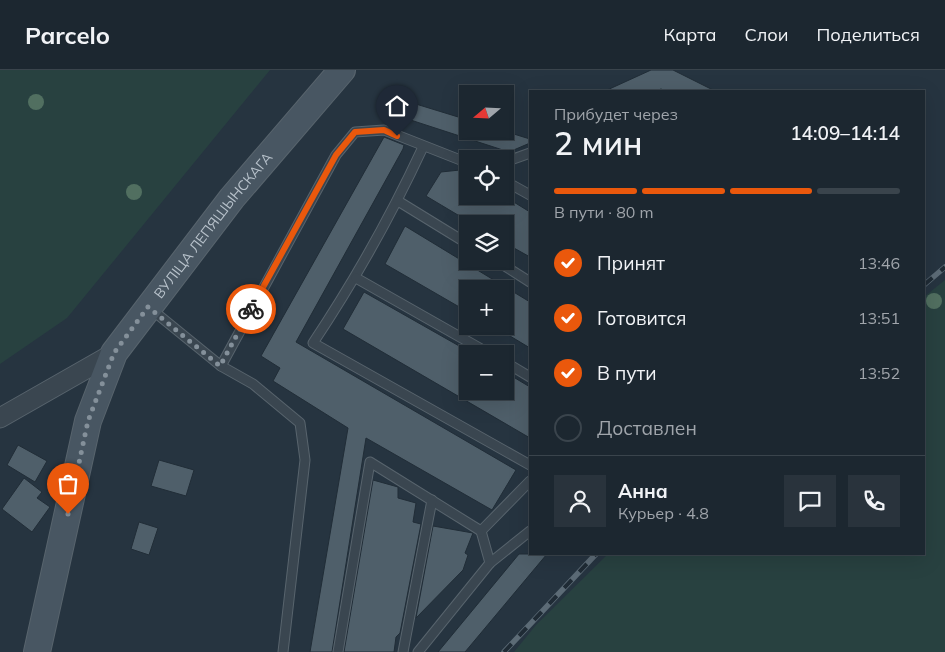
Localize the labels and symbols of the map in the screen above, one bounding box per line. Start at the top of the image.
pin [376,85,418,136]
north arrow [459,85,514,140]
street label: ВУЛІЦА ЛЕПЯШЫНСКАГА [150,148,277,302]
courier [226,284,276,334]
pin [47,463,89,514]

